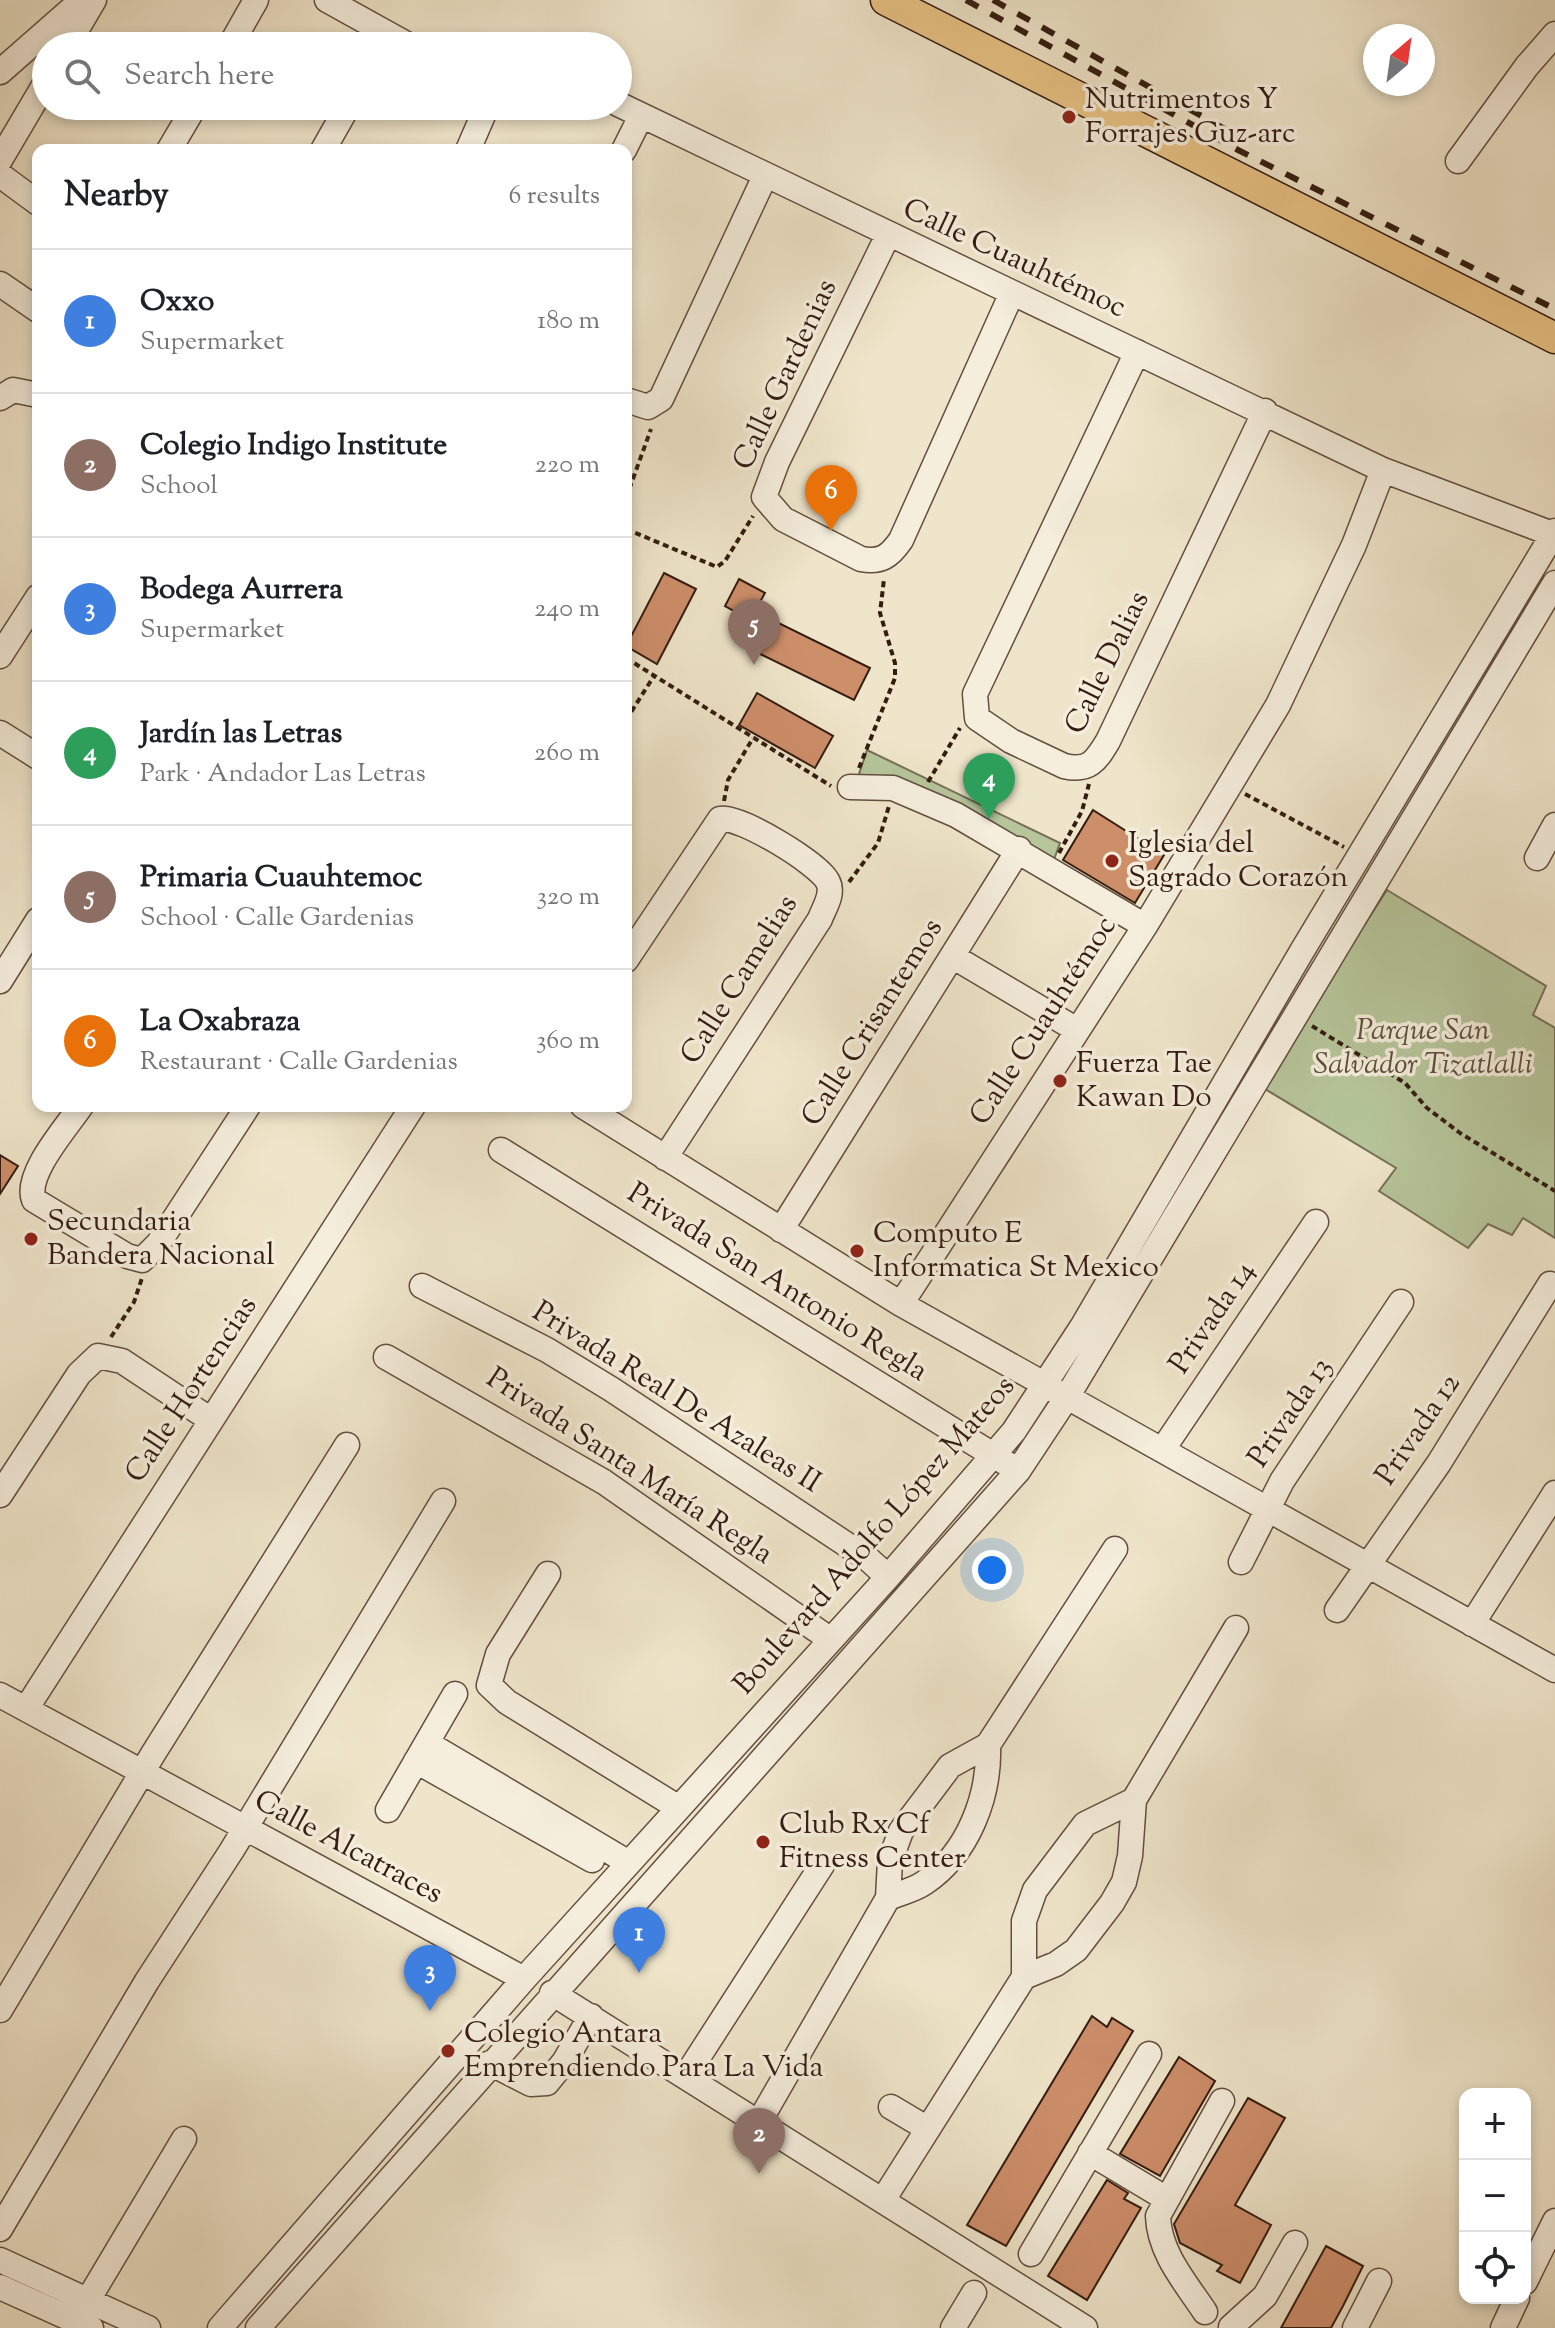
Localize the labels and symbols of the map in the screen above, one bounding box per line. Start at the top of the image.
north arrow [1363,24,1435,96]
place label: Nutrimentos Y Forrajes Guz-arc [1085,79,1296,156]
marker: Nutrimentos Y Forrajes Guz-arc [1060,108,1078,126]
street label: Calle Cuauhtémoc [895,188,1133,330]
street label: Calle Gardenias [723,273,849,477]
pin: 6 [805,465,857,531]
street label: Calle Dalias [1055,584,1161,742]
pin: 5 [728,599,780,665]
pin: 4 [963,753,1015,819]
place label: Iglesia del Sagrado Corazón [1128,823,1349,900]
marker: Iglesia del Sagrado Corazón [1103,852,1121,870]
street label: Calle Camelias [671,887,809,1073]
street label: Calle Cuauhtémoc [960,908,1128,1134]
street label: Calle Crisantemos [792,911,954,1135]
park label: Parque San Salvador Tizatlalli [1314,1010,1532,1087]
place label: Fuerza Tae Kawan Do [1076,1043,1212,1120]
marker: Fuerza Tae Kawan Do [1051,1072,1069,1090]
street label: Privada San Antonio Regla [618,1173,936,1393]
place label: Secundaria Bandera Nacional [47,1201,275,1278]
place label: Computo E Informatica St Mexico [873,1213,1159,1290]
marker: Secundaria Bandera Nacional [22,1230,40,1248]
marker: Computo E Informatica St Mexico [848,1242,866,1260]
street label: Privada 14 [1159,1253,1267,1383]
street label: Calle Hortencias [115,1288,269,1492]
street label: Privada Real De Azaleas II [523,1292,829,1505]
street label: Privada 13 [1238,1349,1344,1477]
street label: Privada Santa María Regla [477,1358,781,1576]
street label: Privada 12 [1366,1365,1472,1495]
street label: Boulevard Adolfo López Mateos [724,1367,1026,1705]
your location [972,1550,1012,1590]
street label: Calle Alcatraces [246,1780,450,1916]
place label: Club Rx Cf Fitness Center [779,1804,965,1881]
marker: Club Rx Cf Fitness Center [754,1833,772,1851]
pin: 1 [613,1907,665,1973]
pin: 3 [404,1945,456,2011]
place label: Colegio Antara Emprendiendo Para La Vida [464,2013,824,2090]
marker: Colegio Antara Emprendiendo Para La Vida [439,2042,457,2060]
pin: 2 [733,2108,785,2174]

